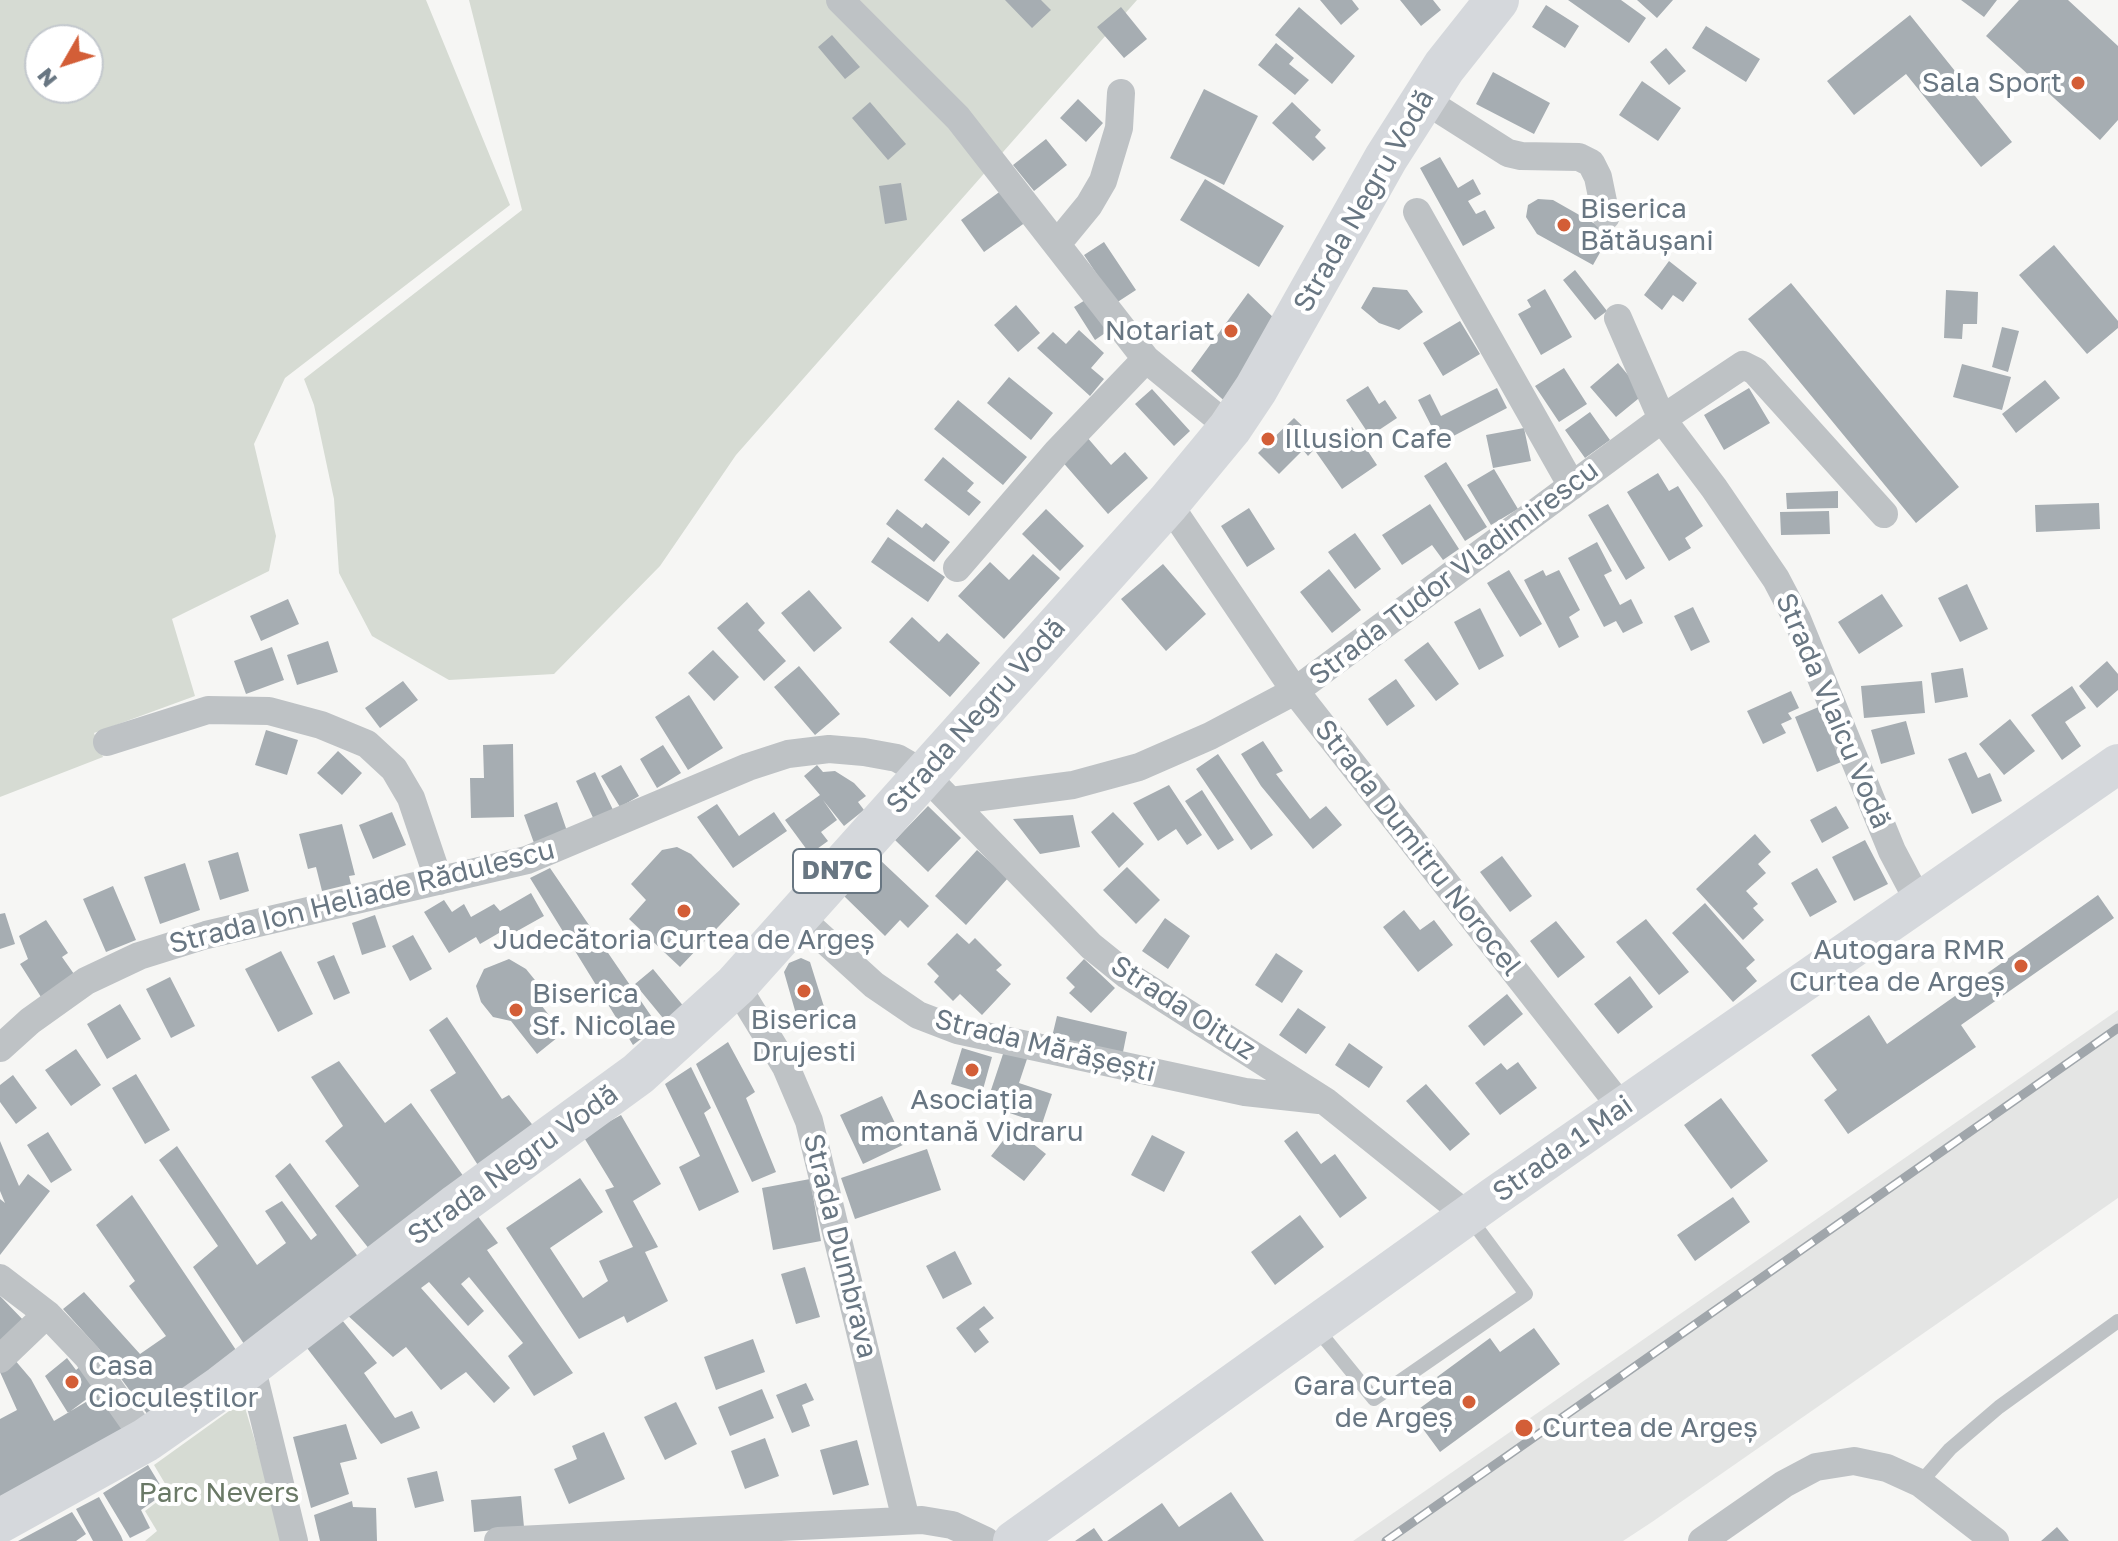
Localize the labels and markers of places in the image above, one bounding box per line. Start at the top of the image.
place label: Sala Sport [1922,66,2062,100]
marker: Sala Sport [2069,74,2087,92]
place label: Biserica Bătăușani [1580,192,1714,258]
marker: Biserica Bătăușani [1555,216,1573,234]
place label: Notariat [1105,314,1215,348]
marker: Notariat [1222,322,1240,340]
place label: Illusion Cafe [1284,422,1452,456]
marker: Illusion Cafe [1259,430,1277,448]
marker: Judecătoria Curtea de Argeș [675,902,693,920]
place label: Judecătoria Curtea de Argeș [493,923,875,957]
place label: Autogara RMR Curtea de Argeș [1789,933,2005,999]
marker: Autogara RMR Curtea de Argeș [2012,957,2030,975]
place label: Biserica Sf. Nicolae [532,977,676,1043]
marker: Biserica Drujesti [795,982,813,1000]
marker: Biserica Sf. Nicolae [507,1001,525,1019]
place label: Biserica Drujesti [751,1003,857,1069]
marker: Asociația montană Vidraru [963,1061,981,1079]
place label: Asociația montană Vidraru [860,1083,1084,1149]
place label: Casa Cioculeștilor [88,1349,258,1415]
place label: Gara Curtea de Argeș [1293,1369,1453,1435]
marker: Casa Cioculeștilor [63,1373,81,1391]
marker: Gara Curtea de Argeș [1460,1393,1478,1411]
place label: Curtea de Argeș [1542,1411,1758,1445]
marker: Curtea de Argeș [1513,1417,1535,1439]

